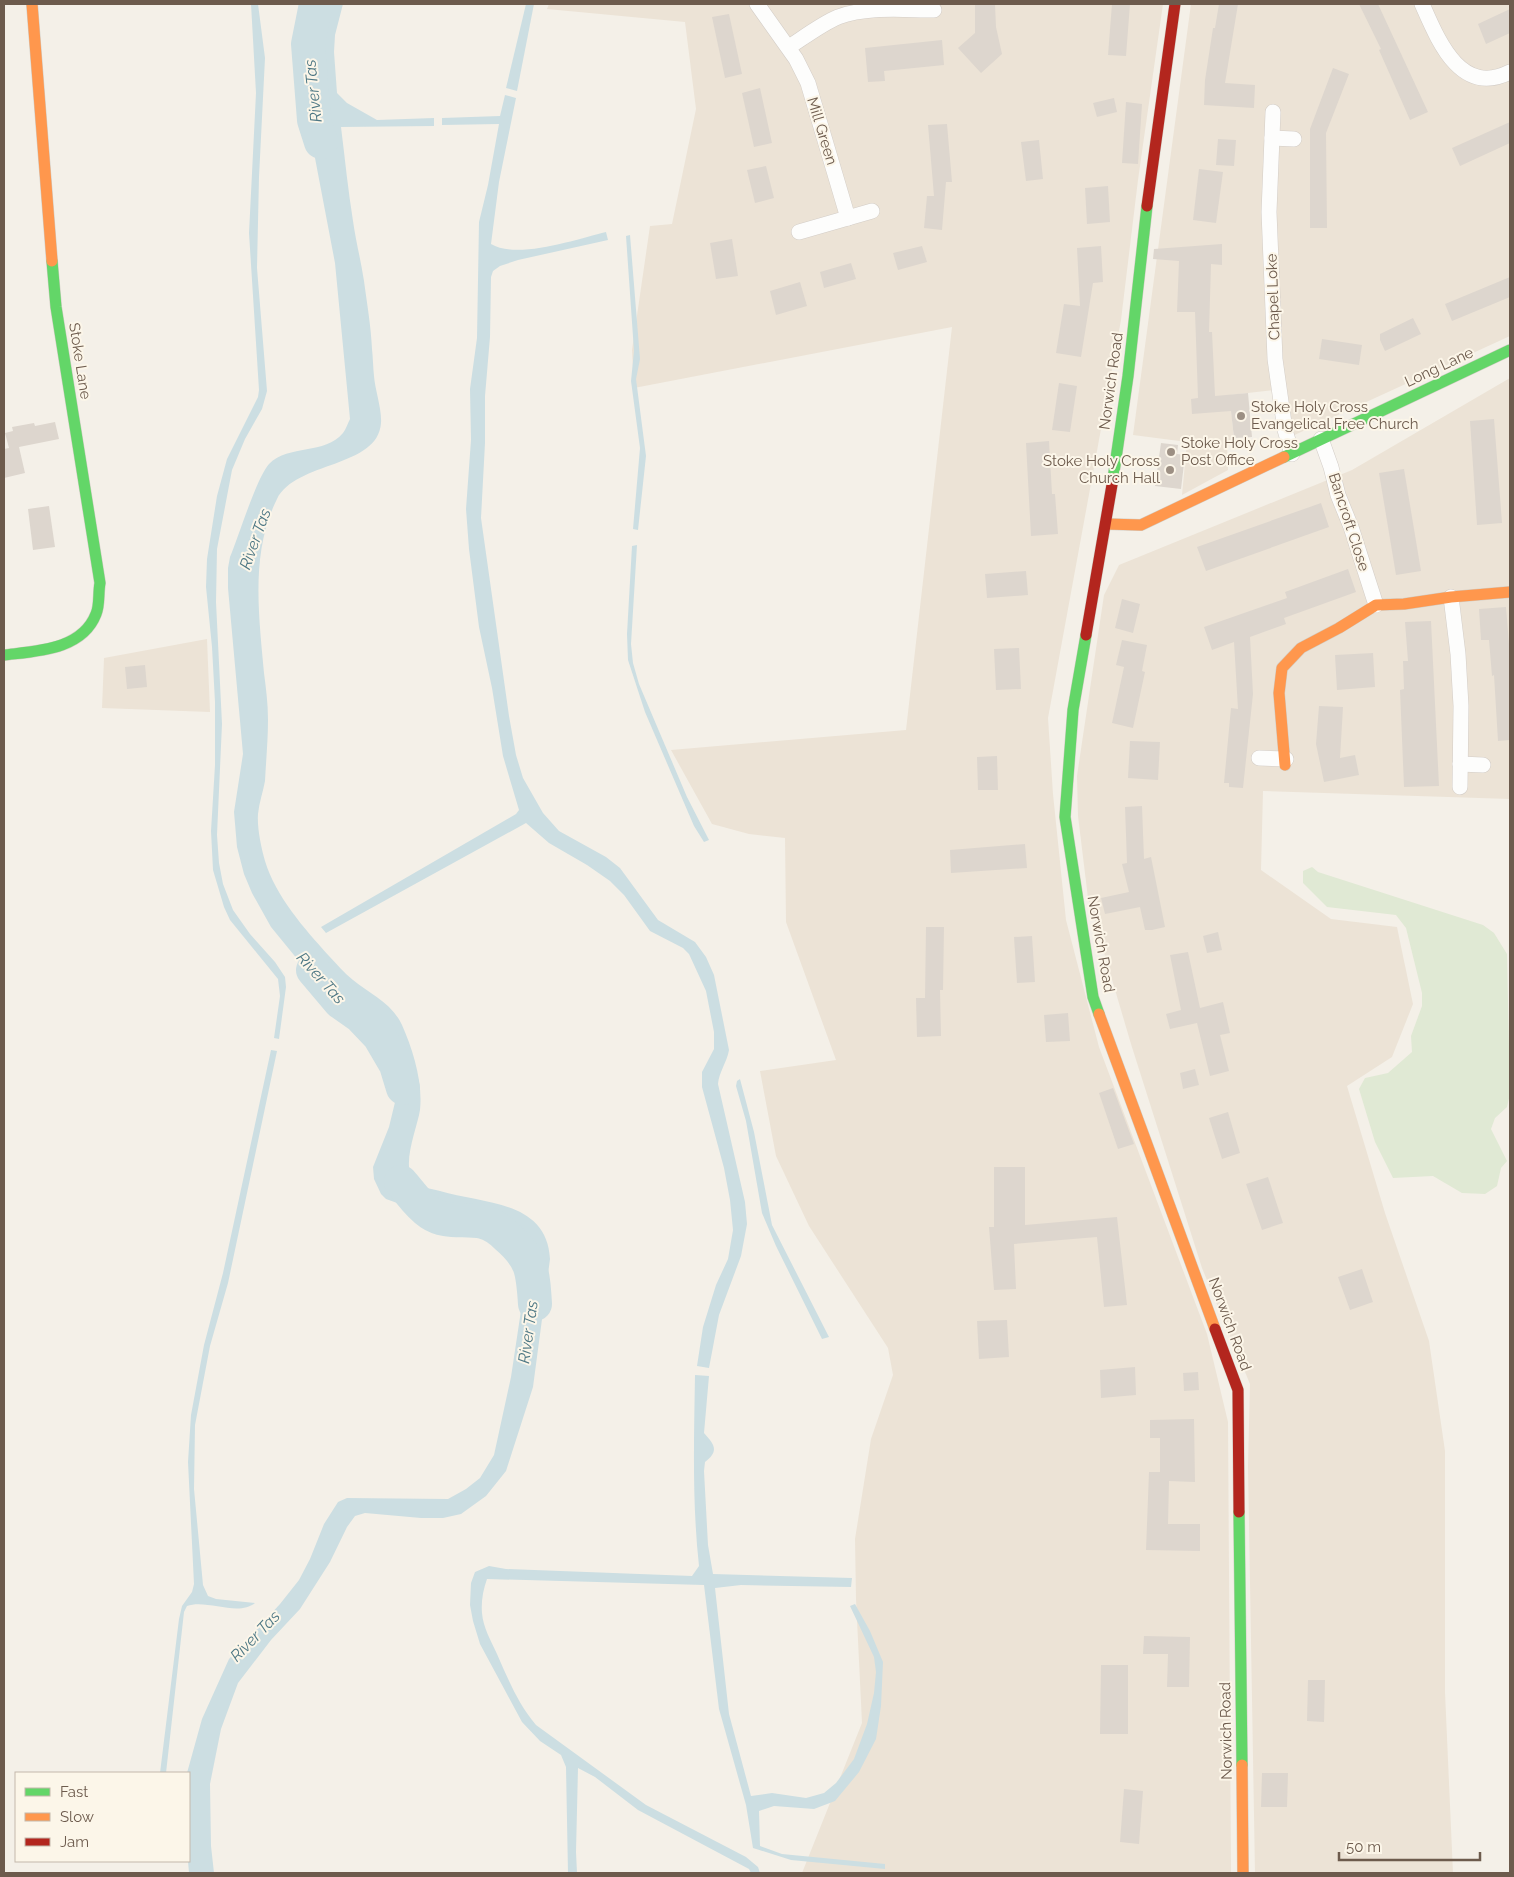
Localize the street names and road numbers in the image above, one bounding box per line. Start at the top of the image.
street label: Mill Green [803,95,841,167]
street label: Chapel Loke [1262,253,1284,341]
street label: Stoke Lane [65,321,95,401]
street label: Norwich Road [1095,331,1127,431]
street label: Long Lane [1402,343,1476,391]
street label: Bancroft Close [1325,471,1373,574]
street label: Norwich Road [1084,894,1118,994]
street label: Norwich Road [1205,1275,1255,1373]
street label: Norwich Road [1216,1682,1236,1780]

